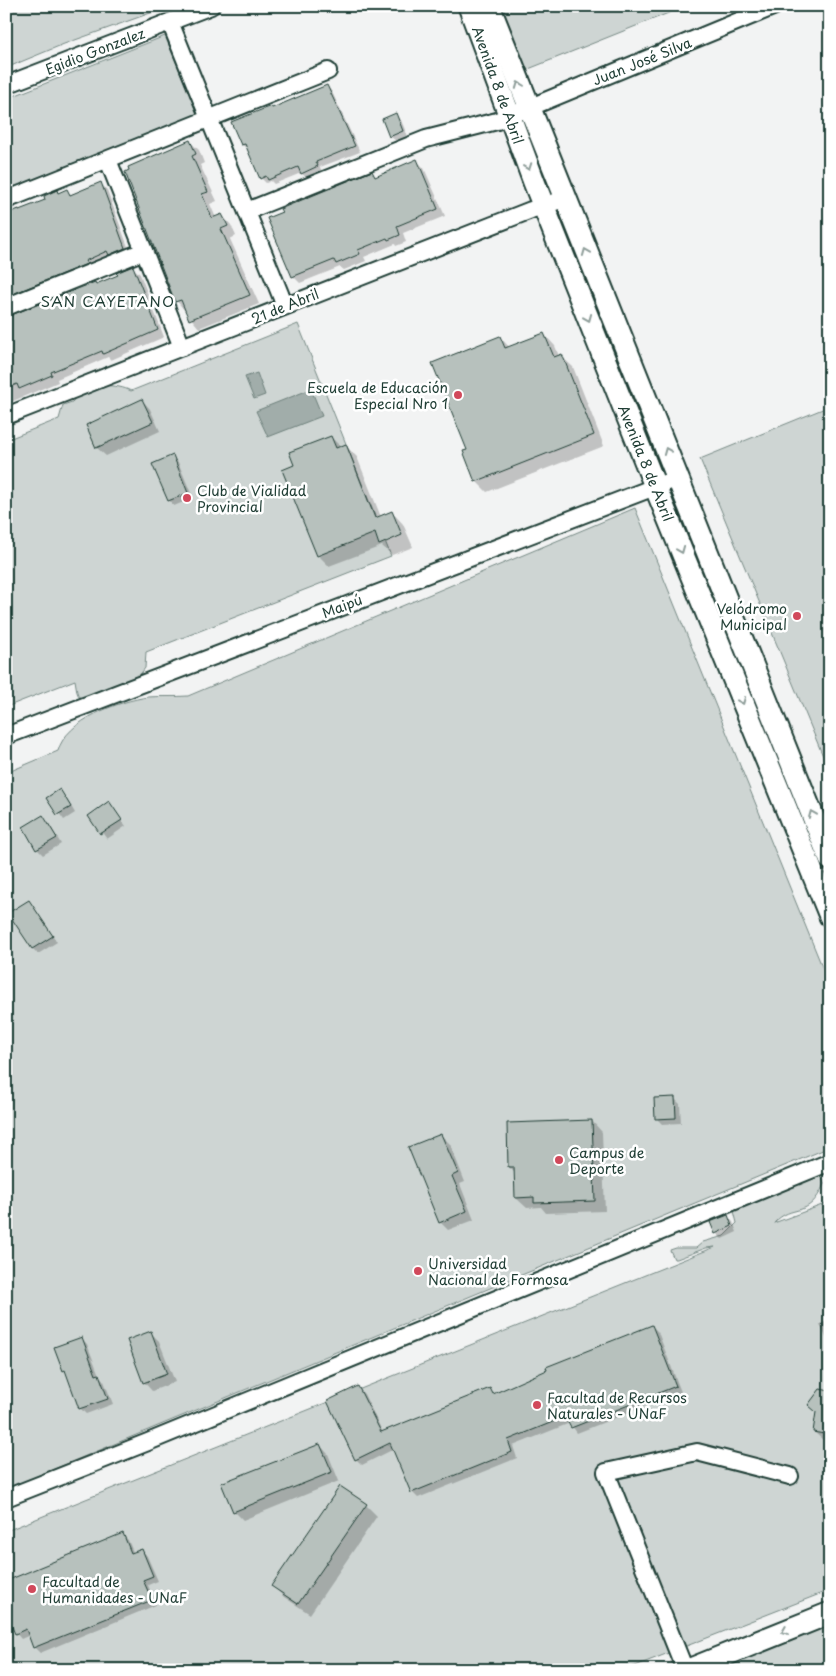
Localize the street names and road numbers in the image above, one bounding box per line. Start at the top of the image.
street label: Egidio Gonzalez [42,22,148,80]
street label: Avenida 8 de Abril [467,23,529,147]
street label: Juan José Silva [589,31,695,90]
street label: 21 de Abril [248,283,322,329]
street label: Avenida 8 de Abril [613,402,679,524]
street label: Maipú [319,589,365,623]

